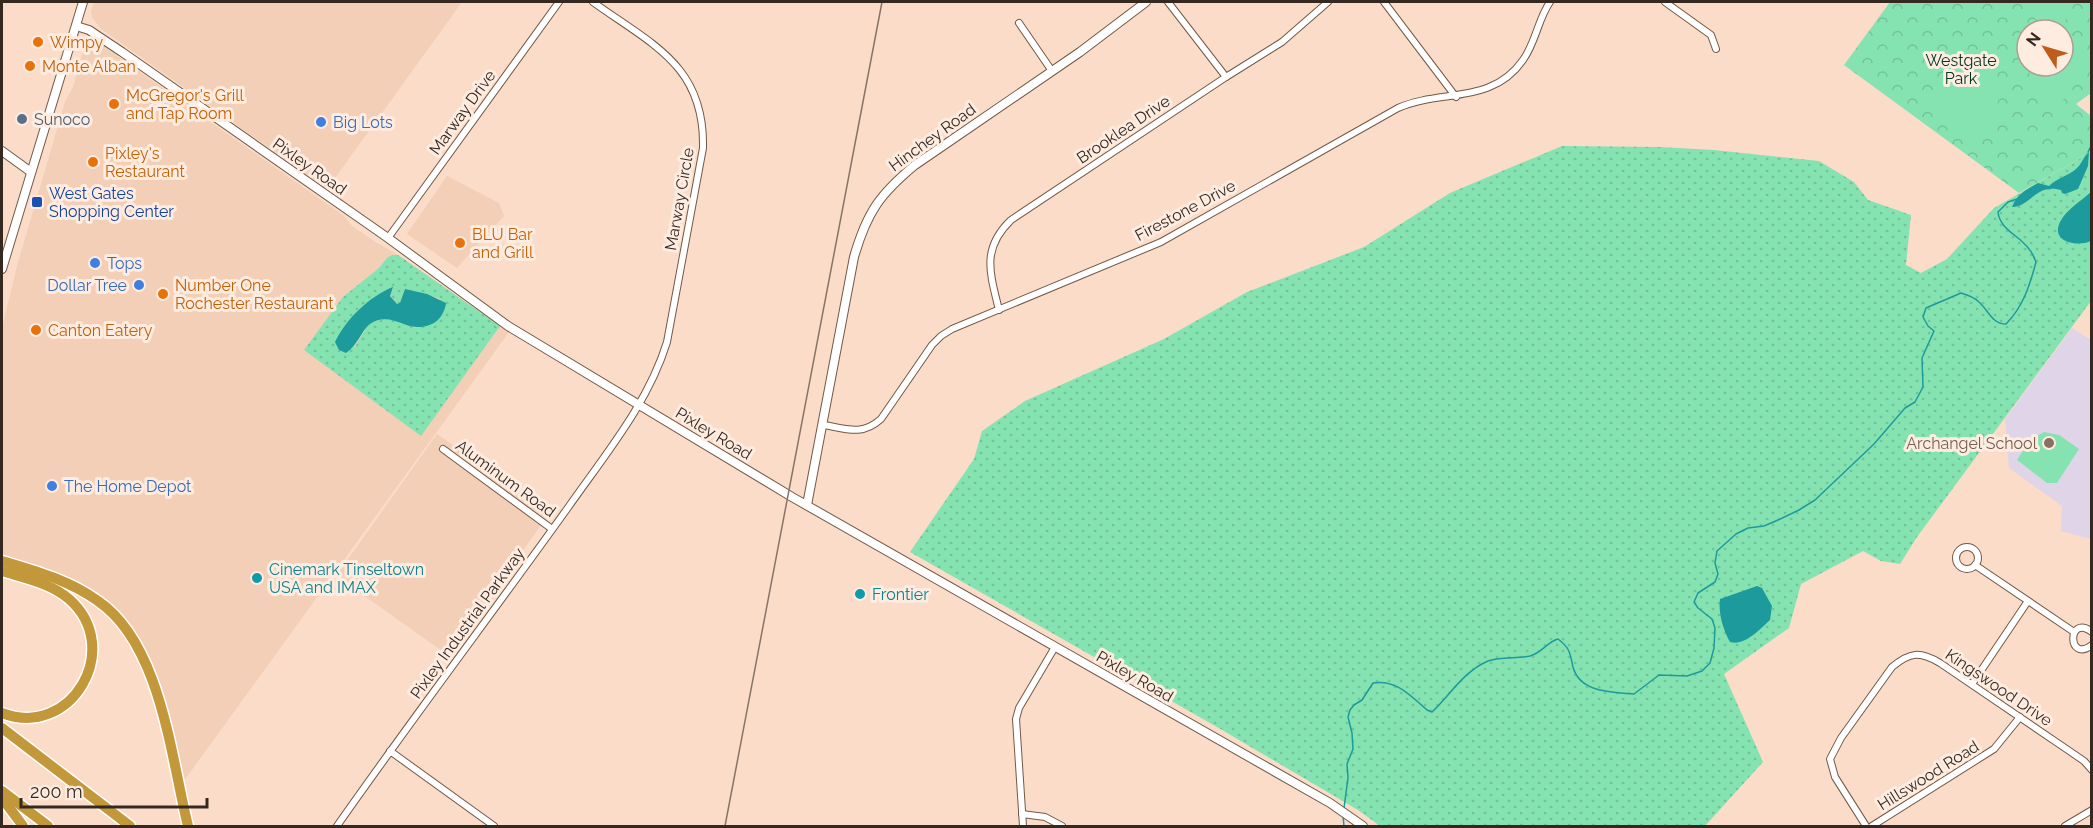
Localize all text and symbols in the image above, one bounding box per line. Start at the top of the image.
north arrow [2015,18,2075,78]
text: N [2022,29,2045,50]
place label: Wimpy [50,33,104,52]
marker: Wimpy [31,35,45,49]
park label: Westgate Park [1925,51,1997,88]
place label: Monte Alban [42,57,136,76]
marker: Monte Alban [23,59,37,73]
street label: Marway Drive [425,66,499,158]
place label: McGregor's Grill and Tap Room [126,86,245,123]
street label: Brooklea Drive [1073,91,1173,168]
marker: McGregor's Grill and Tap Room [107,97,121,111]
street label: Hinchey Road [885,100,979,175]
place label: Sunoco [34,110,90,129]
marker: Sunoco [15,112,29,126]
place label: Big Lots [333,113,393,132]
marker: Big Lots [314,115,328,129]
street label: Pixley Road [269,134,350,199]
place label: Pixley's Restaurant [105,144,185,181]
street label: Marway Circle [661,146,698,252]
marker: Pixley's Restaurant [86,155,100,169]
street label: Firestone Drive [1132,176,1239,245]
place label: West Gates Shopping Center [49,184,174,221]
marker: West Gates Shopping Center [30,195,44,209]
place label: BLU Bar and Grill [472,225,534,262]
marker: BLU Bar and Grill [453,236,467,250]
place label: Tops [107,254,142,273]
marker: Tops [88,256,102,270]
place label: Dollar Tree [47,276,127,295]
place label: Number One Rochester Restaurant [175,276,334,313]
marker: Dollar Tree [132,278,146,292]
marker: Number One Rochester Restaurant [156,287,170,301]
place label: Canton Eatery [48,321,153,340]
marker: Canton Eatery [29,323,43,337]
street label: Pixley Road [672,403,755,464]
place label: Archangel School [1906,434,2038,453]
street label: Aluminum Road [452,436,559,521]
marker: Archangel School [2042,436,2056,450]
place label: The Home Depot [64,477,192,496]
marker: The Home Depot [45,479,59,493]
street label: Pixley Industrial Parkway [406,544,529,702]
place label: Cinemark Tinseltown USA and IMAX [269,560,424,597]
marker: Cinemark Tinseltown USA and IMAX [250,571,264,585]
place label: Frontier [872,585,929,604]
marker: Frontier [853,587,867,601]
street label: Kingswood Drive [1942,645,2056,730]
street label: Pixley Road [1093,647,1177,706]
street label: Hillswood Road [1874,737,1982,814]
scale bar [21,771,207,809]
text: 200 m [30,781,83,802]

